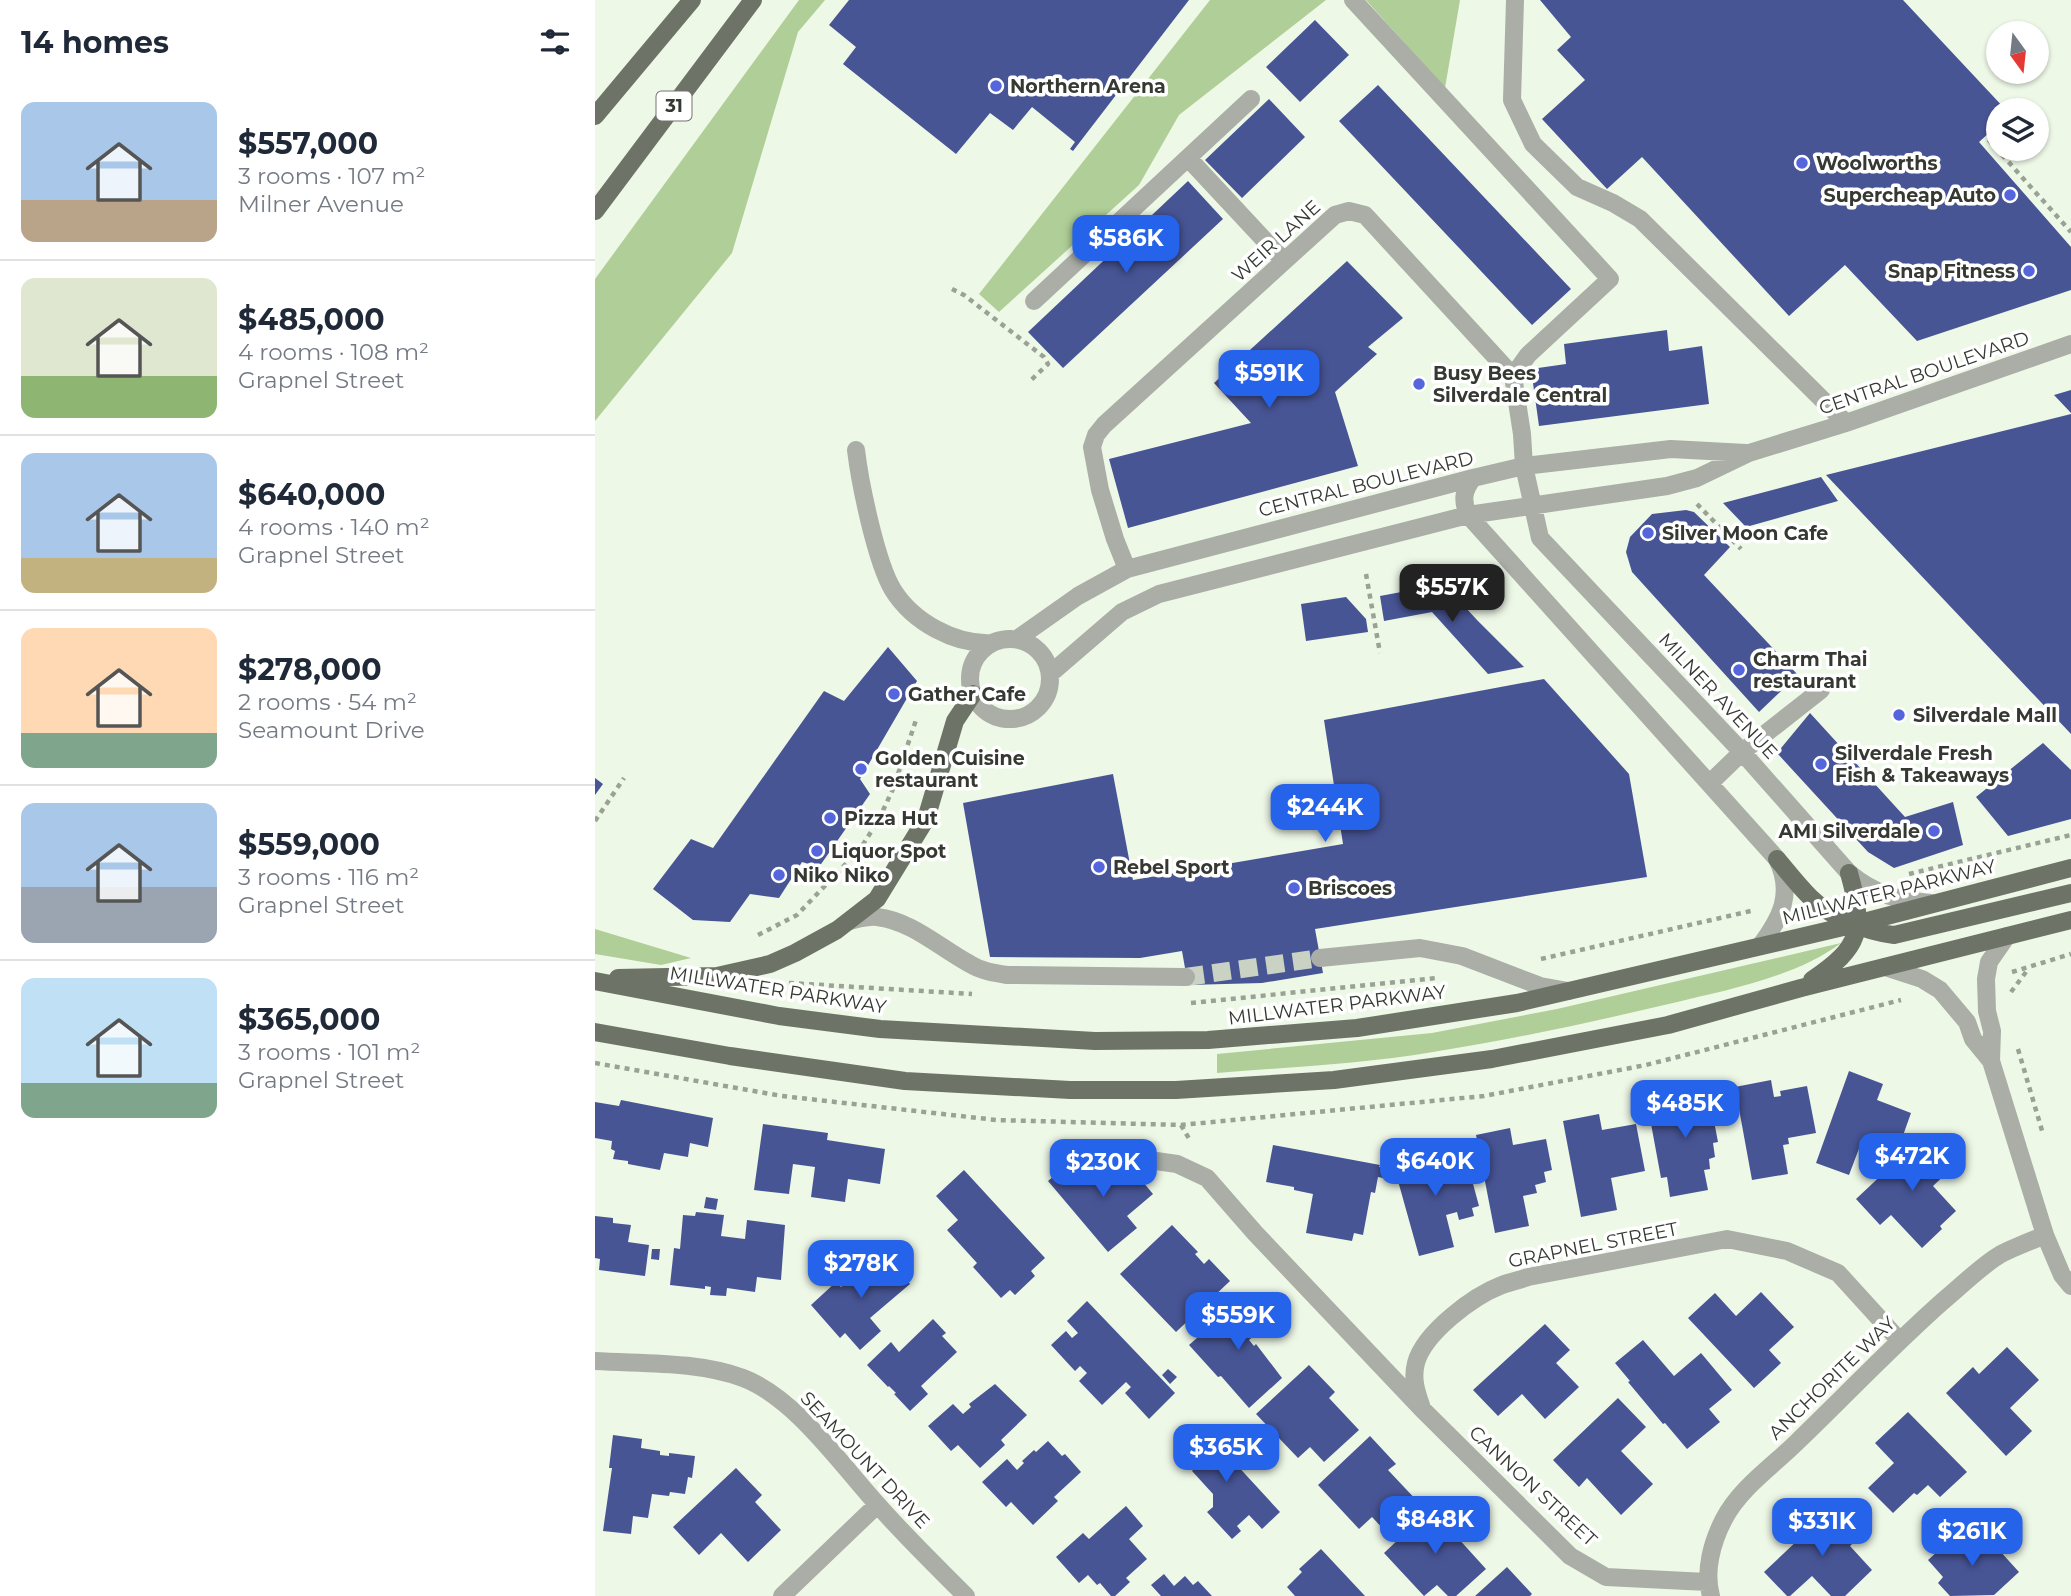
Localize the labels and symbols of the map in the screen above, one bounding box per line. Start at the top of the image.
north arrow [1986,21,2049,84]
place label: Northern Arena [1010,75,1166,98]
marker: Northern Arena [988,78,1004,94]
road number: 31 [657,92,691,120]
place label: Woolworths [1816,152,1938,175]
marker: Woolworths [1794,155,1810,171]
place label: Supercheap Auto [1824,184,1996,207]
marker: Supercheap Auto [2002,187,2018,203]
street label: WEIR LANE [1227,195,1325,287]
pin: $586K [1077,216,1175,275]
place label: Snap Fitness [1888,260,2015,283]
marker: Snap Fitness [2021,263,2037,279]
street label: CENTRAL BOULEVARD [1816,326,2032,420]
pin: $591K [1220,350,1318,410]
place label: Busy Bees Silverdale Central [1433,362,1607,407]
marker: Busy Bees Silverdale Central [1411,376,1427,392]
street label: CENTRAL BOULEVARD [1256,446,1476,522]
place label: Silver Moon Cafe [1662,522,1828,545]
marker: Silver Moon Cafe [1640,525,1656,541]
pin: $557K [1403,564,1501,624]
street label: MILNER AVENUE [1654,628,1782,764]
place label: Charm Thai restaurant [1753,648,1867,693]
marker: Charm Thai restaurant [1731,662,1747,678]
place label: Gather Cafe [908,683,1026,706]
marker: Gather Cafe [886,686,902,702]
place label: Silverdale Mall [1913,704,2057,727]
marker: Silverdale Mall [1891,707,1907,723]
place label: Silverdale Fresh Fish & Takeaways [1835,742,2009,787]
place label: Golden Cuisine restaurant [875,747,1025,792]
marker: Silverdale Fresh Fish & Takeaways [1813,756,1829,772]
marker: Golden Cuisine restaurant [853,761,869,777]
pin: $244K [1276,784,1374,844]
place label: Pizza Hut [844,807,938,830]
marker: Pizza Hut [822,810,838,826]
place label: AMI Silverdale [1777,820,1920,843]
marker: AMI Silverdale [1926,823,1942,839]
place label: Liquor Spot [831,840,946,863]
marker: Liquor Spot [809,843,825,859]
street label: MILLWATER PARKWAY [1780,854,1999,930]
place label: Rebel Sport [1113,856,1230,879]
marker: Rebel Sport [1091,859,1107,875]
place label: Niko Niko [793,864,889,887]
marker: Niko Niko [771,867,787,883]
place label: Briscoes [1308,877,1392,900]
marker: Briscoes [1286,880,1302,896]
street label: MILLWATER PARKWAY [668,962,889,1019]
street label: MILLWATER PARKWAY [1227,980,1448,1030]
pin: $485K [1636,1080,1734,1140]
pin: $472K [1863,1134,1961,1193]
pin: $640K [1386,1138,1484,1198]
pin: $230K [1054,1140,1152,1199]
street label: GRAPNEL STREET [1506,1217,1680,1273]
pin: $278K [812,1240,910,1300]
pin: $559K [1189,1292,1287,1352]
street label: ANCHORITE WAY [1764,1311,1901,1444]
street label: SEAMOUNT DRIVE [796,1387,934,1533]
street label: CANNON STREET [1464,1421,1602,1551]
pin: $365K [1177,1424,1275,1484]
pin: $848K [1386,1496,1484,1556]
pin: $331K [1773,1498,1871,1558]
pin: $261K [1923,1508,2021,1568]

